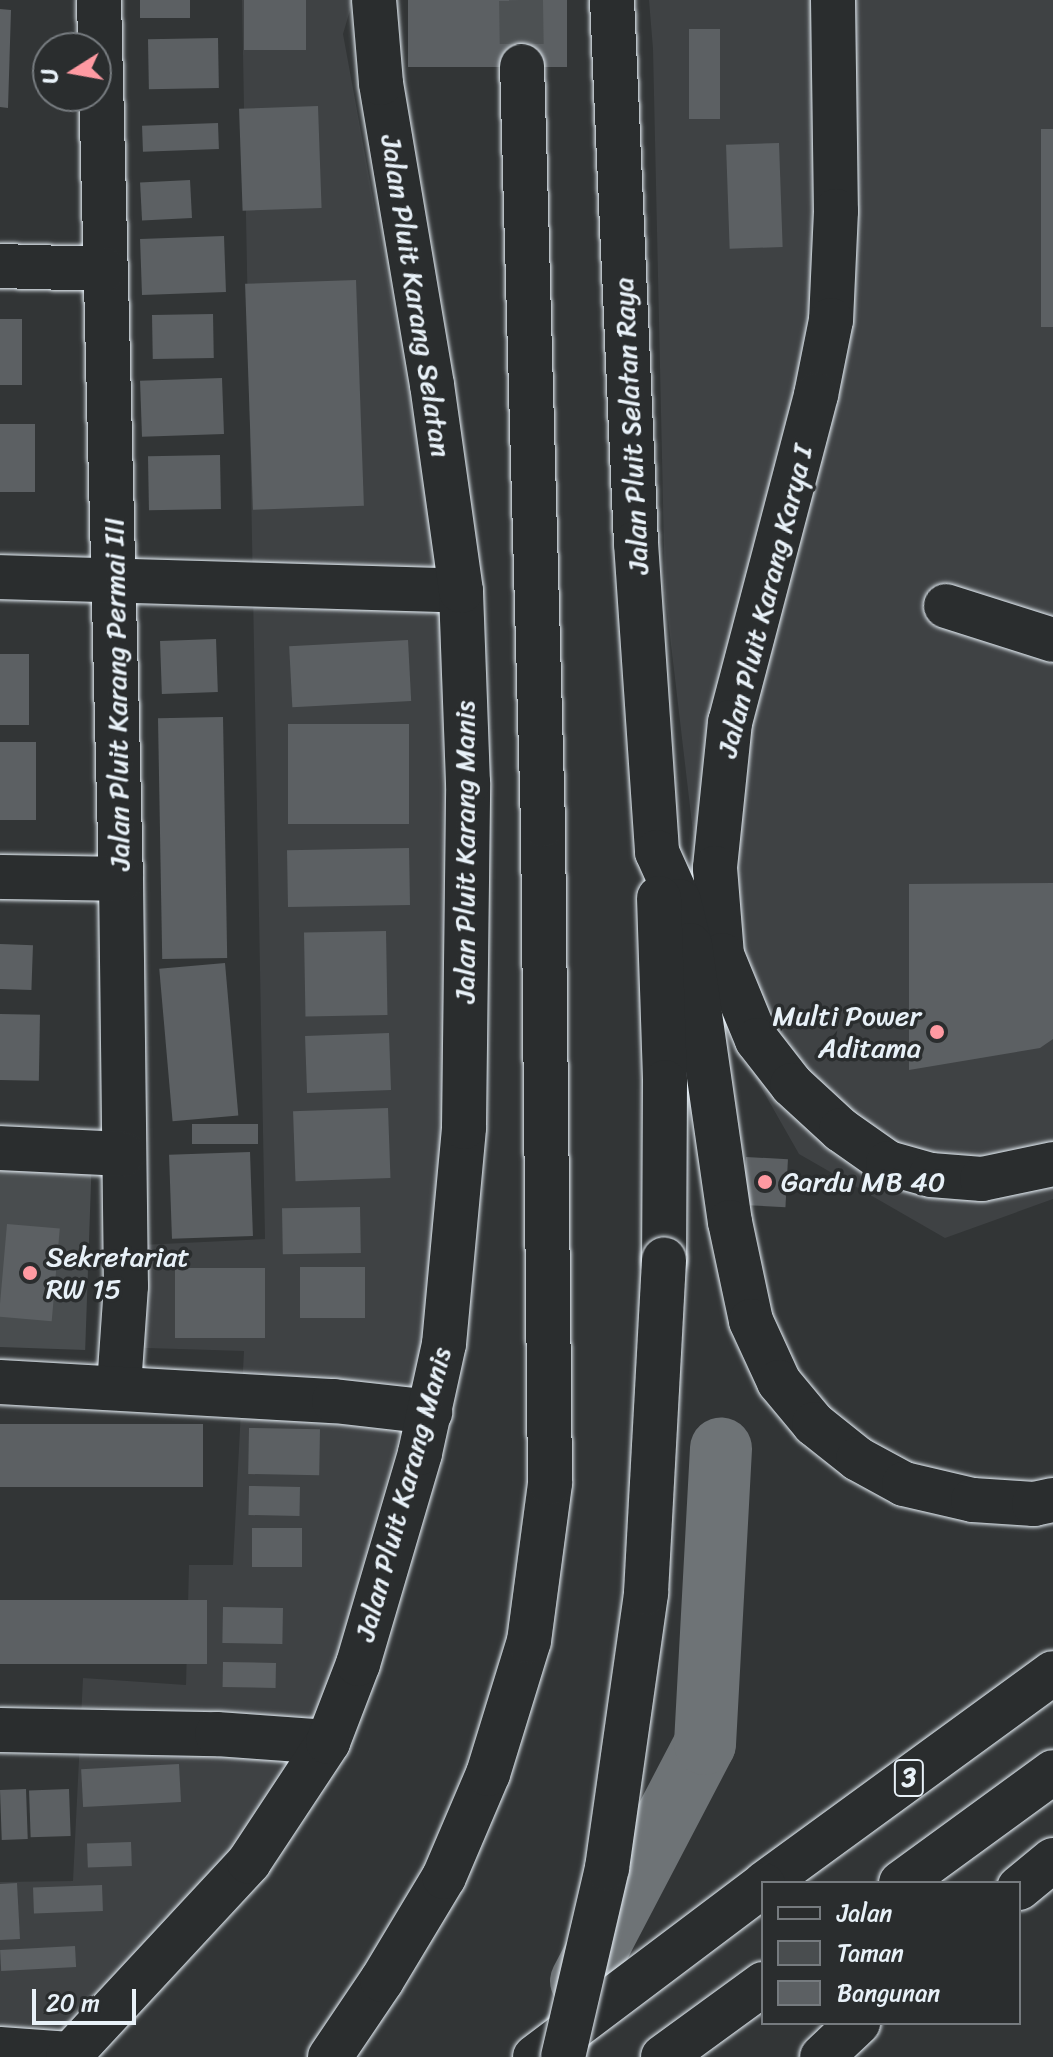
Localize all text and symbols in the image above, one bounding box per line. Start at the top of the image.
north arrow [32,32,112,112]
text: U [29,65,70,87]
street label: Jalan Pluit Karang Selatan [374,132,458,460]
street label: Jalan Pluit Selatan Raya [606,275,656,577]
street label: Jalan Pluit Karang Karya I [710,441,820,761]
street label: Jalan Pluit Karang Permai III [97,517,137,871]
street label: Jalan Pluit Karang Manis [448,700,482,1004]
place label: Multi Power Aditama [771,999,921,1065]
marker: Multi Power Aditama [928,1023,946,1041]
place label: Gardu MB 40 [781,1165,944,1199]
marker: Gardu MB 40 [756,1173,774,1191]
place label: Sekretariat RW 15 [46,1240,190,1306]
marker: Sekretariat RW 15 [21,1264,39,1282]
street label: Jalan Pluit Karang Manis [347,1343,459,1645]
road number: 3 [893,1756,925,1800]
legend [761,1881,1021,2025]
text: Jalan [837,1892,892,1934]
text: Taman [837,1932,904,1974]
text: Bangunan [837,1972,940,2014]
scale bar [36,1973,140,2023]
text: 20 m [46,1982,100,2024]

